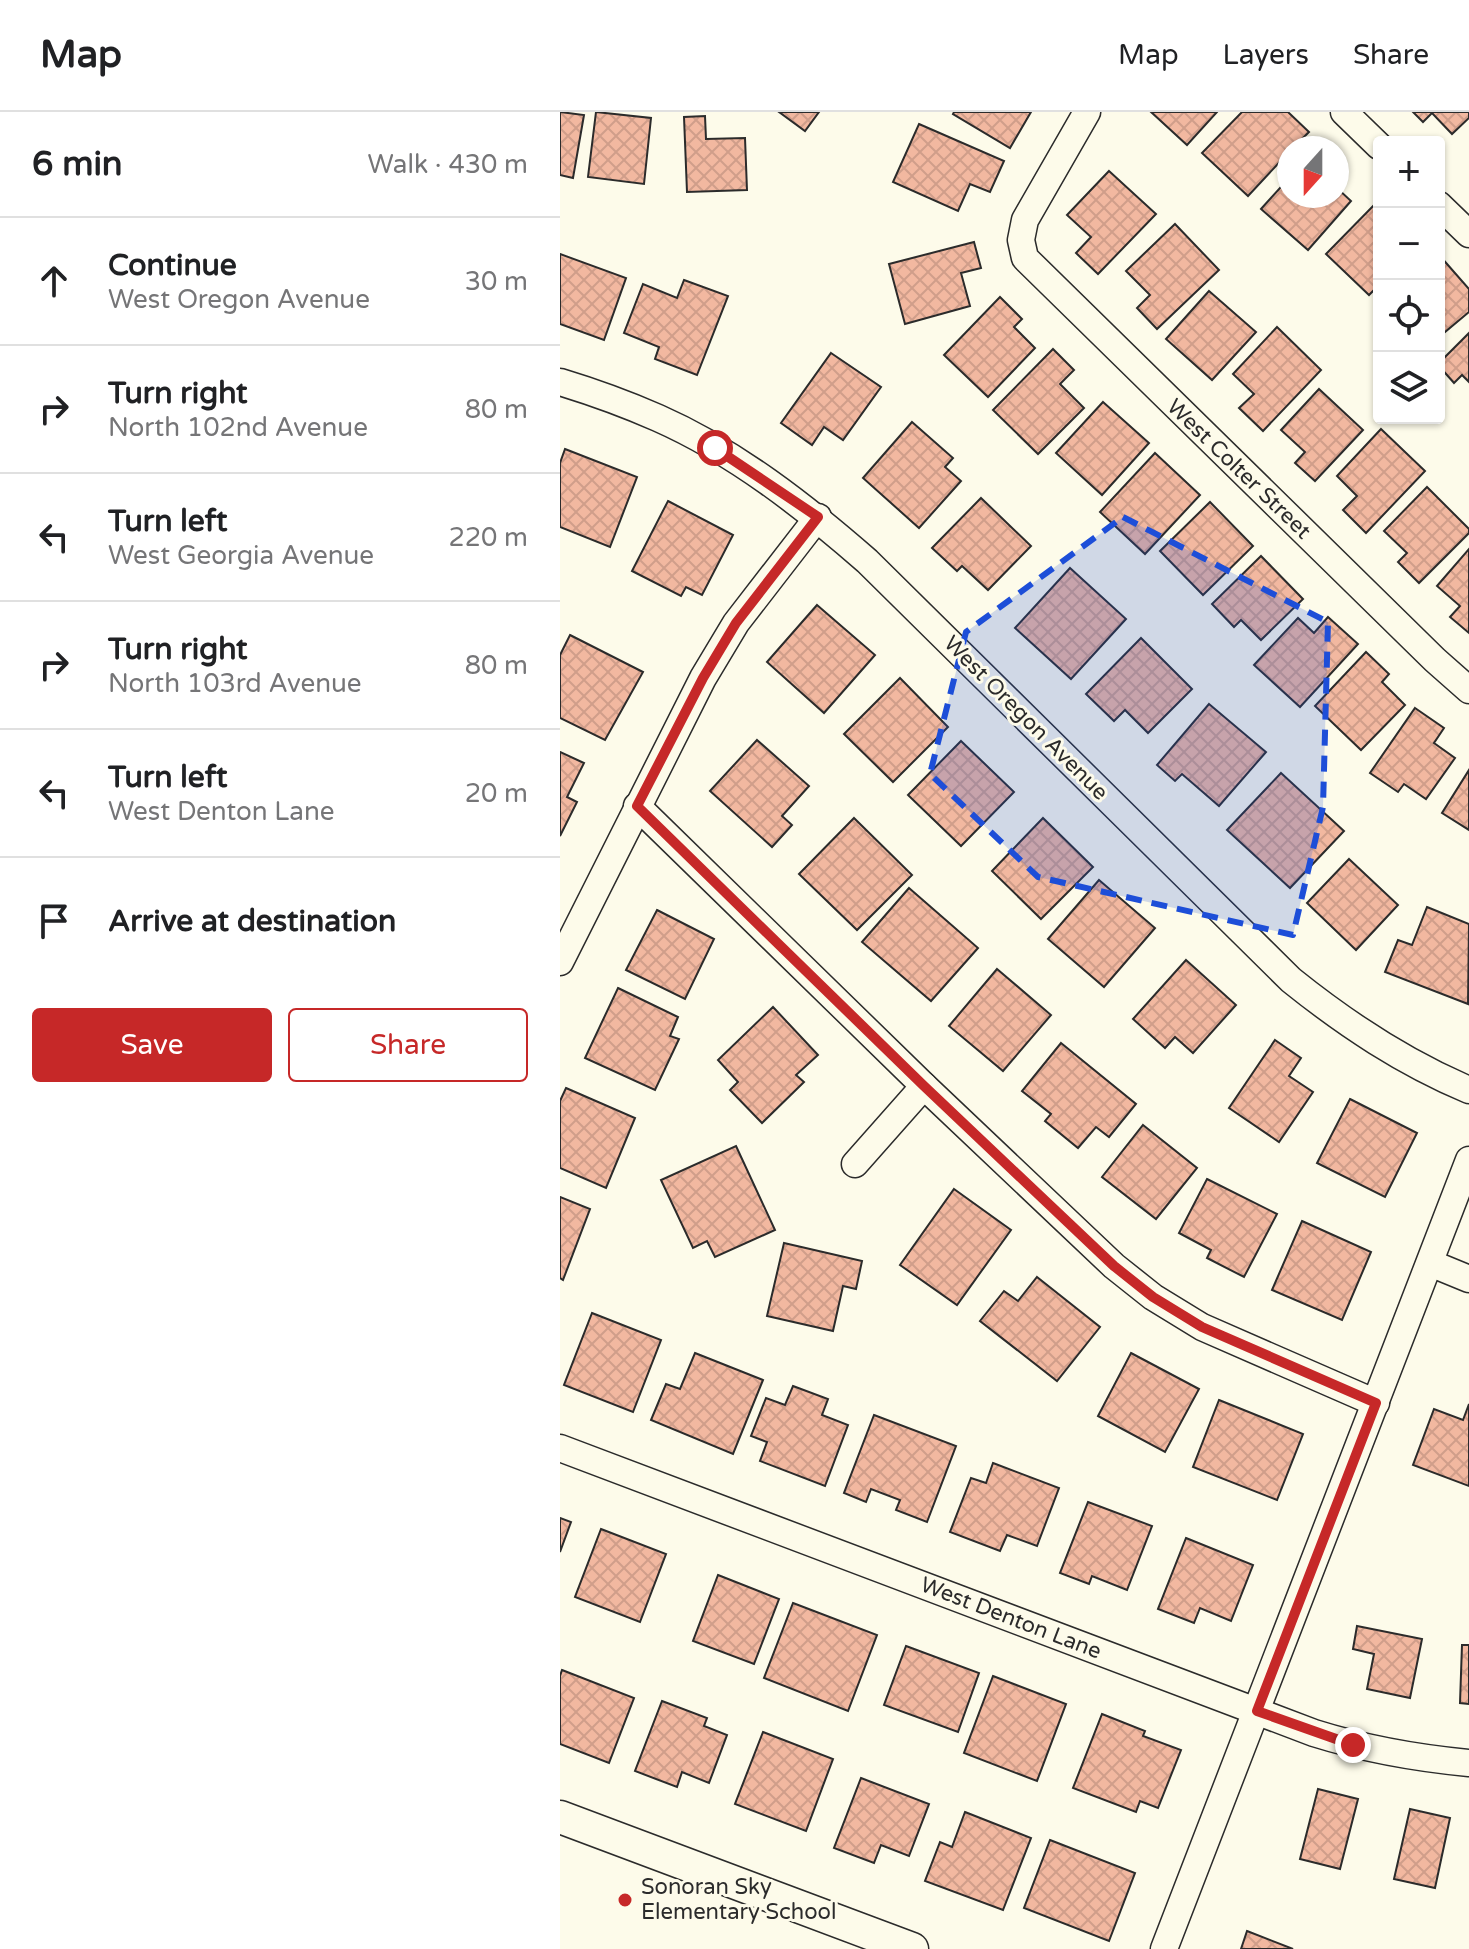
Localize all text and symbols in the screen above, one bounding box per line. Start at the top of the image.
text: Map [40,32,122,78]
text: Map [1118,38,1179,72]
text: Layers [1223,38,1309,72]
text: Share [1353,38,1429,72]
north arrow [1277,136,1349,208]
map controls [1373,136,1445,424]
button: + [1373,136,1445,208]
text: 6 min [32,144,123,185]
text: Walk · 430 m [368,149,528,180]
button: − [1373,208,1445,280]
text: Continue [108,247,237,284]
icon: ahead [32,259,76,303]
text: 30 m [465,266,528,297]
button: locate [1373,280,1445,352]
text: West Oregon Avenue [108,284,370,315]
button: layers [1373,352,1445,424]
text: Turn right [108,375,248,412]
icon: right [32,387,76,431]
text: 80 m [465,394,528,425]
street label: West Colter Street [1162,394,1316,544]
text: North 102nd Avenue [108,412,368,443]
route start [697,430,733,466]
text: Turn left [108,503,227,540]
icon: left [32,515,76,559]
text: 220 m [448,522,528,553]
text: West Georgia Avenue [108,540,374,571]
street label: West Oregon Avenue [938,630,1114,806]
text: Turn right [108,631,248,668]
icon: right [32,643,76,687]
text: 80 m [465,650,528,681]
text: North 103rd Avenue [108,668,362,699]
text: Turn left [108,759,227,796]
icon: left [32,771,76,815]
text: 20 m [465,778,528,809]
text: West Denton Lane [108,796,334,827]
icon: arrive [32,899,76,943]
text: Arrive at destination [108,903,396,940]
button: Save [32,1008,272,1082]
button: Share [288,1008,528,1082]
street label: West Denton Lane [917,1572,1105,1664]
route end [1335,1727,1371,1763]
place label: Sonoran Sky Elementary School [641,1874,836,1925]
marker: Sonoran Sky Elementary School [616,1891,634,1909]

